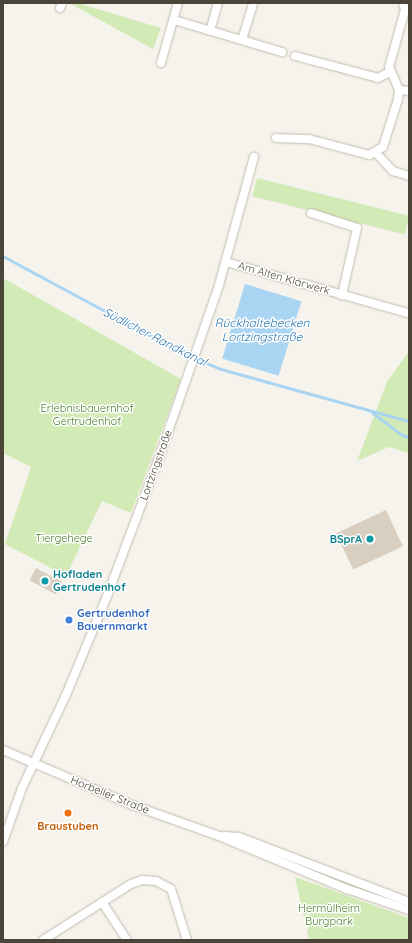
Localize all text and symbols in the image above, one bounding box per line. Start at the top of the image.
street label: Am Alten Klärwerk [237,259,331,297]
water label: Südlicher Randkanal [101,305,209,369]
water label: Rückhaltebecken Lortzingstraße [214,316,310,344]
park label: Erlebnisbauernhof Gertrudenhof [41,402,133,428]
street label: Lortzingstraße [137,428,175,502]
park label: Tiergehege [35,531,93,545]
place label: BSprA [330,532,362,546]
marker: BSprA [365,534,375,544]
place label: Hofladen Gertrudenhof [53,568,126,594]
marker: Hofladen Gertrudenhof [40,576,50,586]
place label: Gertrudenhof Bauernmarkt [77,607,150,633]
marker: Gertrudenhof Bauernmarkt [64,615,74,625]
street label: Horbeller Straße [69,773,151,817]
marker: Braustuben [63,808,73,818]
place label: Braustuben [37,819,99,833]
park label: Hermülheim Burgpark [298,902,360,928]

